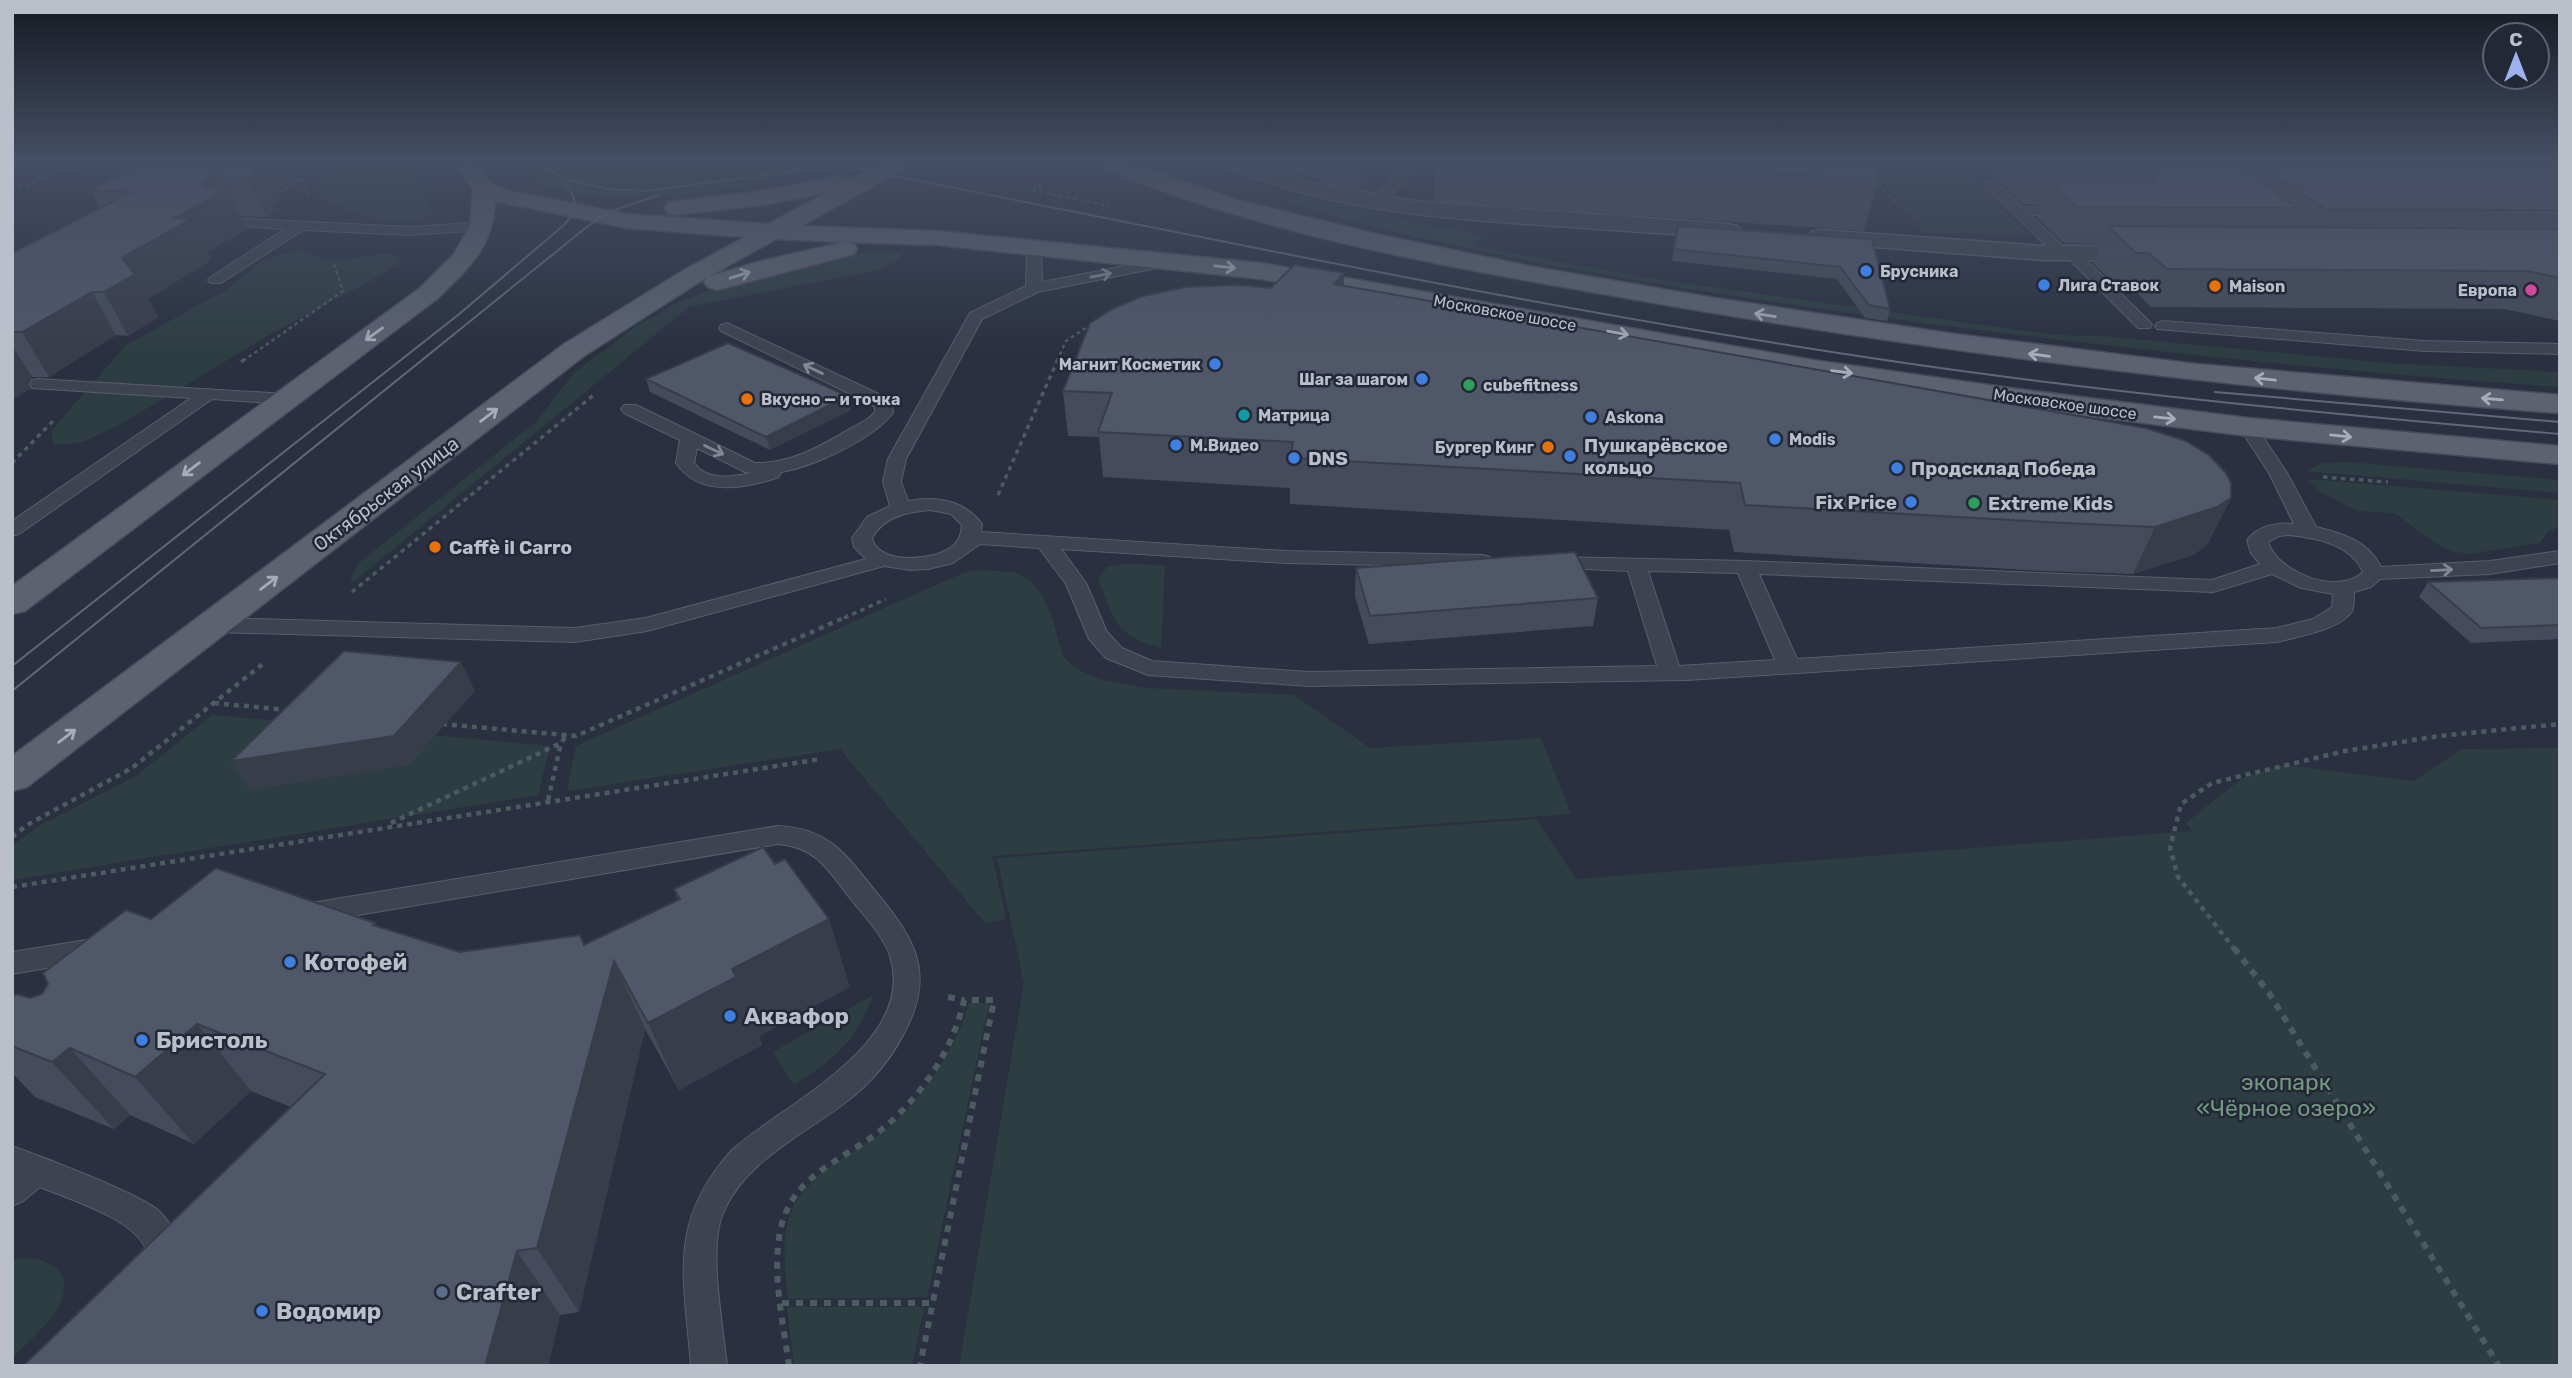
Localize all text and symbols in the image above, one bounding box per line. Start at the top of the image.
north arrow [2481,21,2551,91]
text: С [2509,28,2523,51]
one-way arrow [1213,260,1236,273]
place label: Брусника [1880,262,1958,281]
marker: Брусника [1858,263,1874,279]
one-way arrow [729,267,751,280]
one-way arrow [1089,267,1112,281]
place label: Лига Ставок [2058,276,2160,295]
marker: Лига Ставок [2036,277,2052,293]
place label: Maison [2229,277,2285,296]
marker: Maison [2207,278,2223,294]
place label: Европа [2458,281,2517,300]
marker: Европа [2523,282,2539,298]
street label: Московское шоссе [1432,291,1578,335]
one-way arrow [1754,308,1777,321]
one-way arrow [365,327,384,341]
one-way arrow [1606,327,1629,340]
one-way arrow [2028,348,2051,361]
place label: Магнит Косметик [1059,355,1201,374]
marker: Магнит Косметик [1207,356,1223,372]
one-way arrow [803,362,824,375]
one-way arrow [1830,366,1853,379]
place label: Шаг за шагом [1299,370,1408,389]
marker: Шаг за шагом [1414,371,1430,387]
one-way arrow [2254,372,2277,385]
place label: cubefitness [1483,376,1578,395]
marker: cubefitness [1461,377,1477,393]
street label: Московское шоссе [1992,385,2138,423]
place label: Вкусно — и точка [761,390,900,409]
marker: Вкусно — и точка [739,391,755,407]
one-way arrow [2481,392,2503,405]
place label: Матрица [1258,406,1330,425]
marker: Матрица [1236,407,1252,423]
one-way arrow [479,408,497,423]
place label: Askona [1605,408,1664,427]
marker: Askona [1583,409,1599,425]
one-way arrow [2153,412,2175,425]
place label: Modis [1789,430,1836,449]
one-way arrow [2329,430,2351,443]
marker: Modis [1767,431,1783,447]
street label: Октябрьская улица [309,432,463,556]
place label: Пушкарёвское кольцо [1584,434,1728,479]
place label: М.Видео [1190,436,1259,455]
marker: М.Видео [1168,437,1184,453]
place label: Бургер Кинг [1435,438,1535,457]
marker: Бургер Кинг [1540,439,1556,455]
one-way arrow [702,444,724,457]
place label: DNS [1308,447,1348,470]
marker: Пушкарёвское кольцо [1562,448,1578,464]
marker: DNS [1286,450,1302,466]
place label: Продсклад Победа [1911,457,2096,480]
marker: Продсклад Победа [1889,460,1905,476]
one-way arrow [183,462,201,477]
place label: Fix Price [1815,491,1897,514]
place label: Extreme Kids [1988,492,2113,515]
marker: Fix Price [1903,494,1919,510]
marker: Extreme Kids [1966,495,1982,511]
place label: Caffè il Carro [449,536,572,559]
marker: Caffè il Carro [427,539,443,555]
one-way arrow [2430,563,2453,576]
one-way arrow [259,576,278,591]
one-way arrow [57,729,76,744]
place label: Котофей [304,948,407,976]
marker: Котофей [282,954,298,970]
place label: Аквафор [744,1002,849,1030]
marker: Аквафор [722,1008,738,1024]
place label: Бристоль [156,1026,268,1054]
marker: Бристоль [134,1032,150,1048]
park label: экопарк «Чёрное озеро» [2196,1068,2376,1122]
place label: Crafter [456,1278,541,1306]
marker: Crafter [434,1284,450,1300]
place label: Водомир [276,1297,381,1325]
marker: Водомир [254,1303,270,1319]

